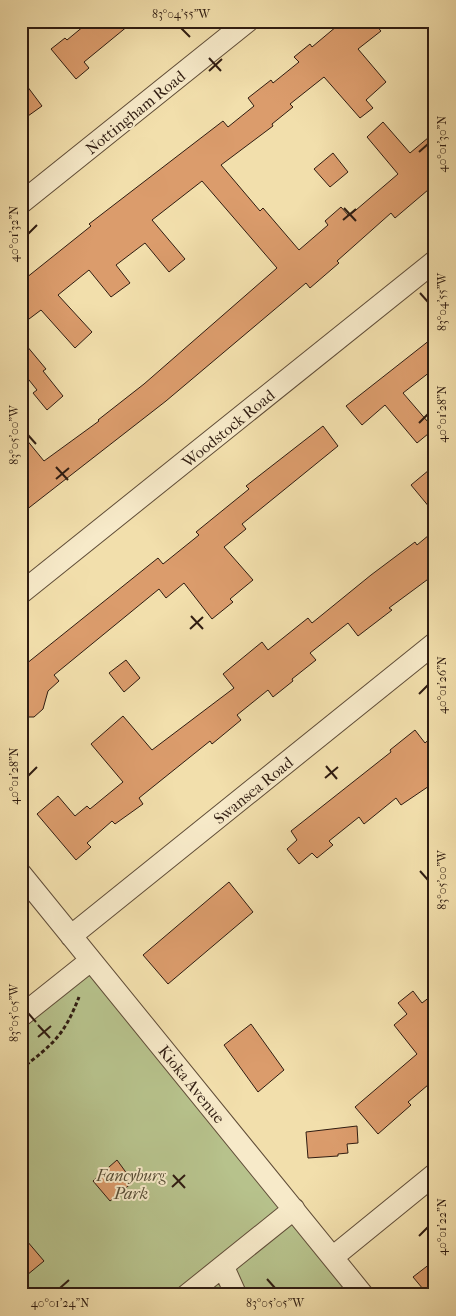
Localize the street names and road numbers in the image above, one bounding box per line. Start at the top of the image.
street label: Nottingham Road [82,66,189,158]
street label: Woodstock Road [177,385,279,472]
street label: Swansea Road [210,752,297,828]
street label: Kioka Avenue [154,1041,229,1127]

